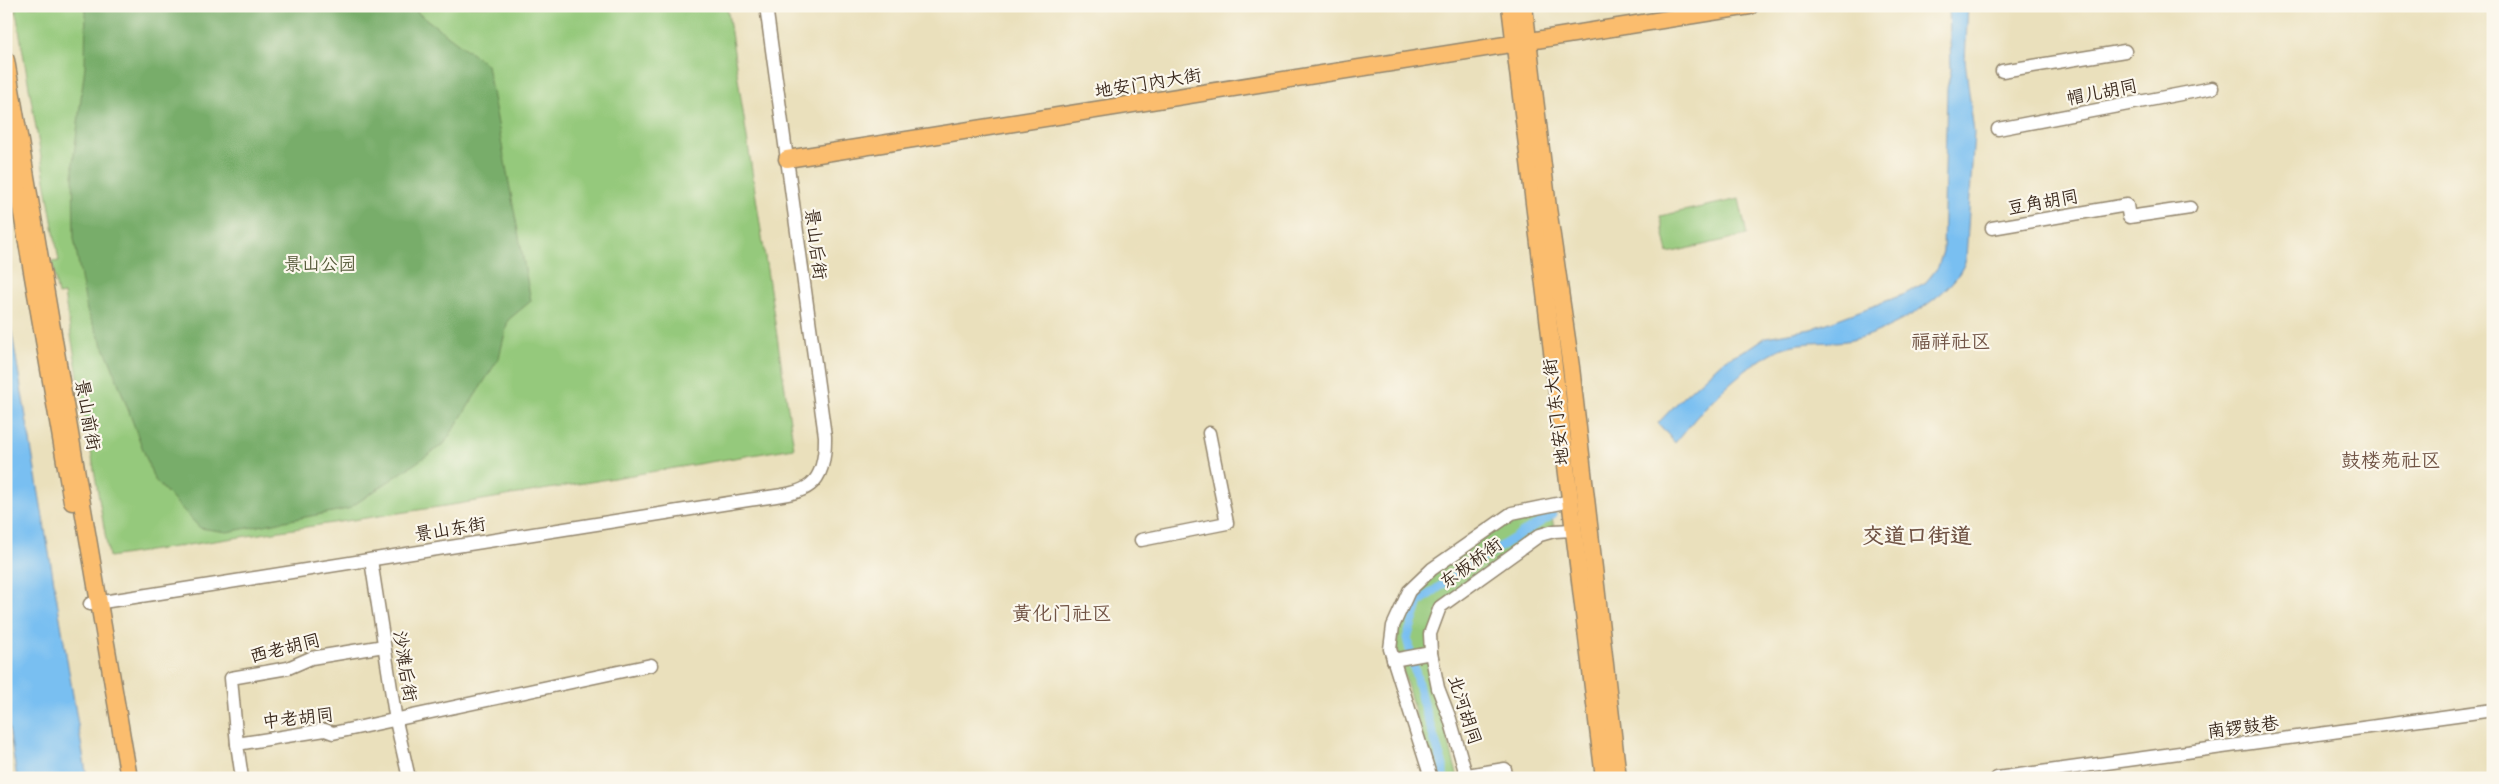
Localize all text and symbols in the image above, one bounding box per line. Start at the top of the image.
street label: 地安门内大街 [1093,62,1203,102]
street label: 帽儿胡同 [2064,72,2139,110]
street label: 豆角胡同 [2005,183,2080,219]
street label: 景山后街 [801,207,833,281]
park label: 景山公园 [284,251,356,275]
district label: 福祥社区 [1911,327,1991,353]
street label: 地安门东大街 [1537,357,1573,467]
street label: 景山前街 [71,377,107,452]
district label: 鼓楼苑社区 [2341,446,2441,472]
street label: 景山东街 [412,511,487,545]
district label: 交道口街道 [1862,520,1972,549]
street label: 东板桥街 [1434,531,1507,593]
district label: 黄化门社区 [1012,599,1112,625]
street label: 西老胡同 [247,627,323,667]
street label: 沙滩后街 [389,628,423,703]
street label: 北河胡同 [1443,672,1488,748]
street label: 中老胡同 [261,701,335,733]
street label: 南锣鼓巷 [2206,710,2280,742]

